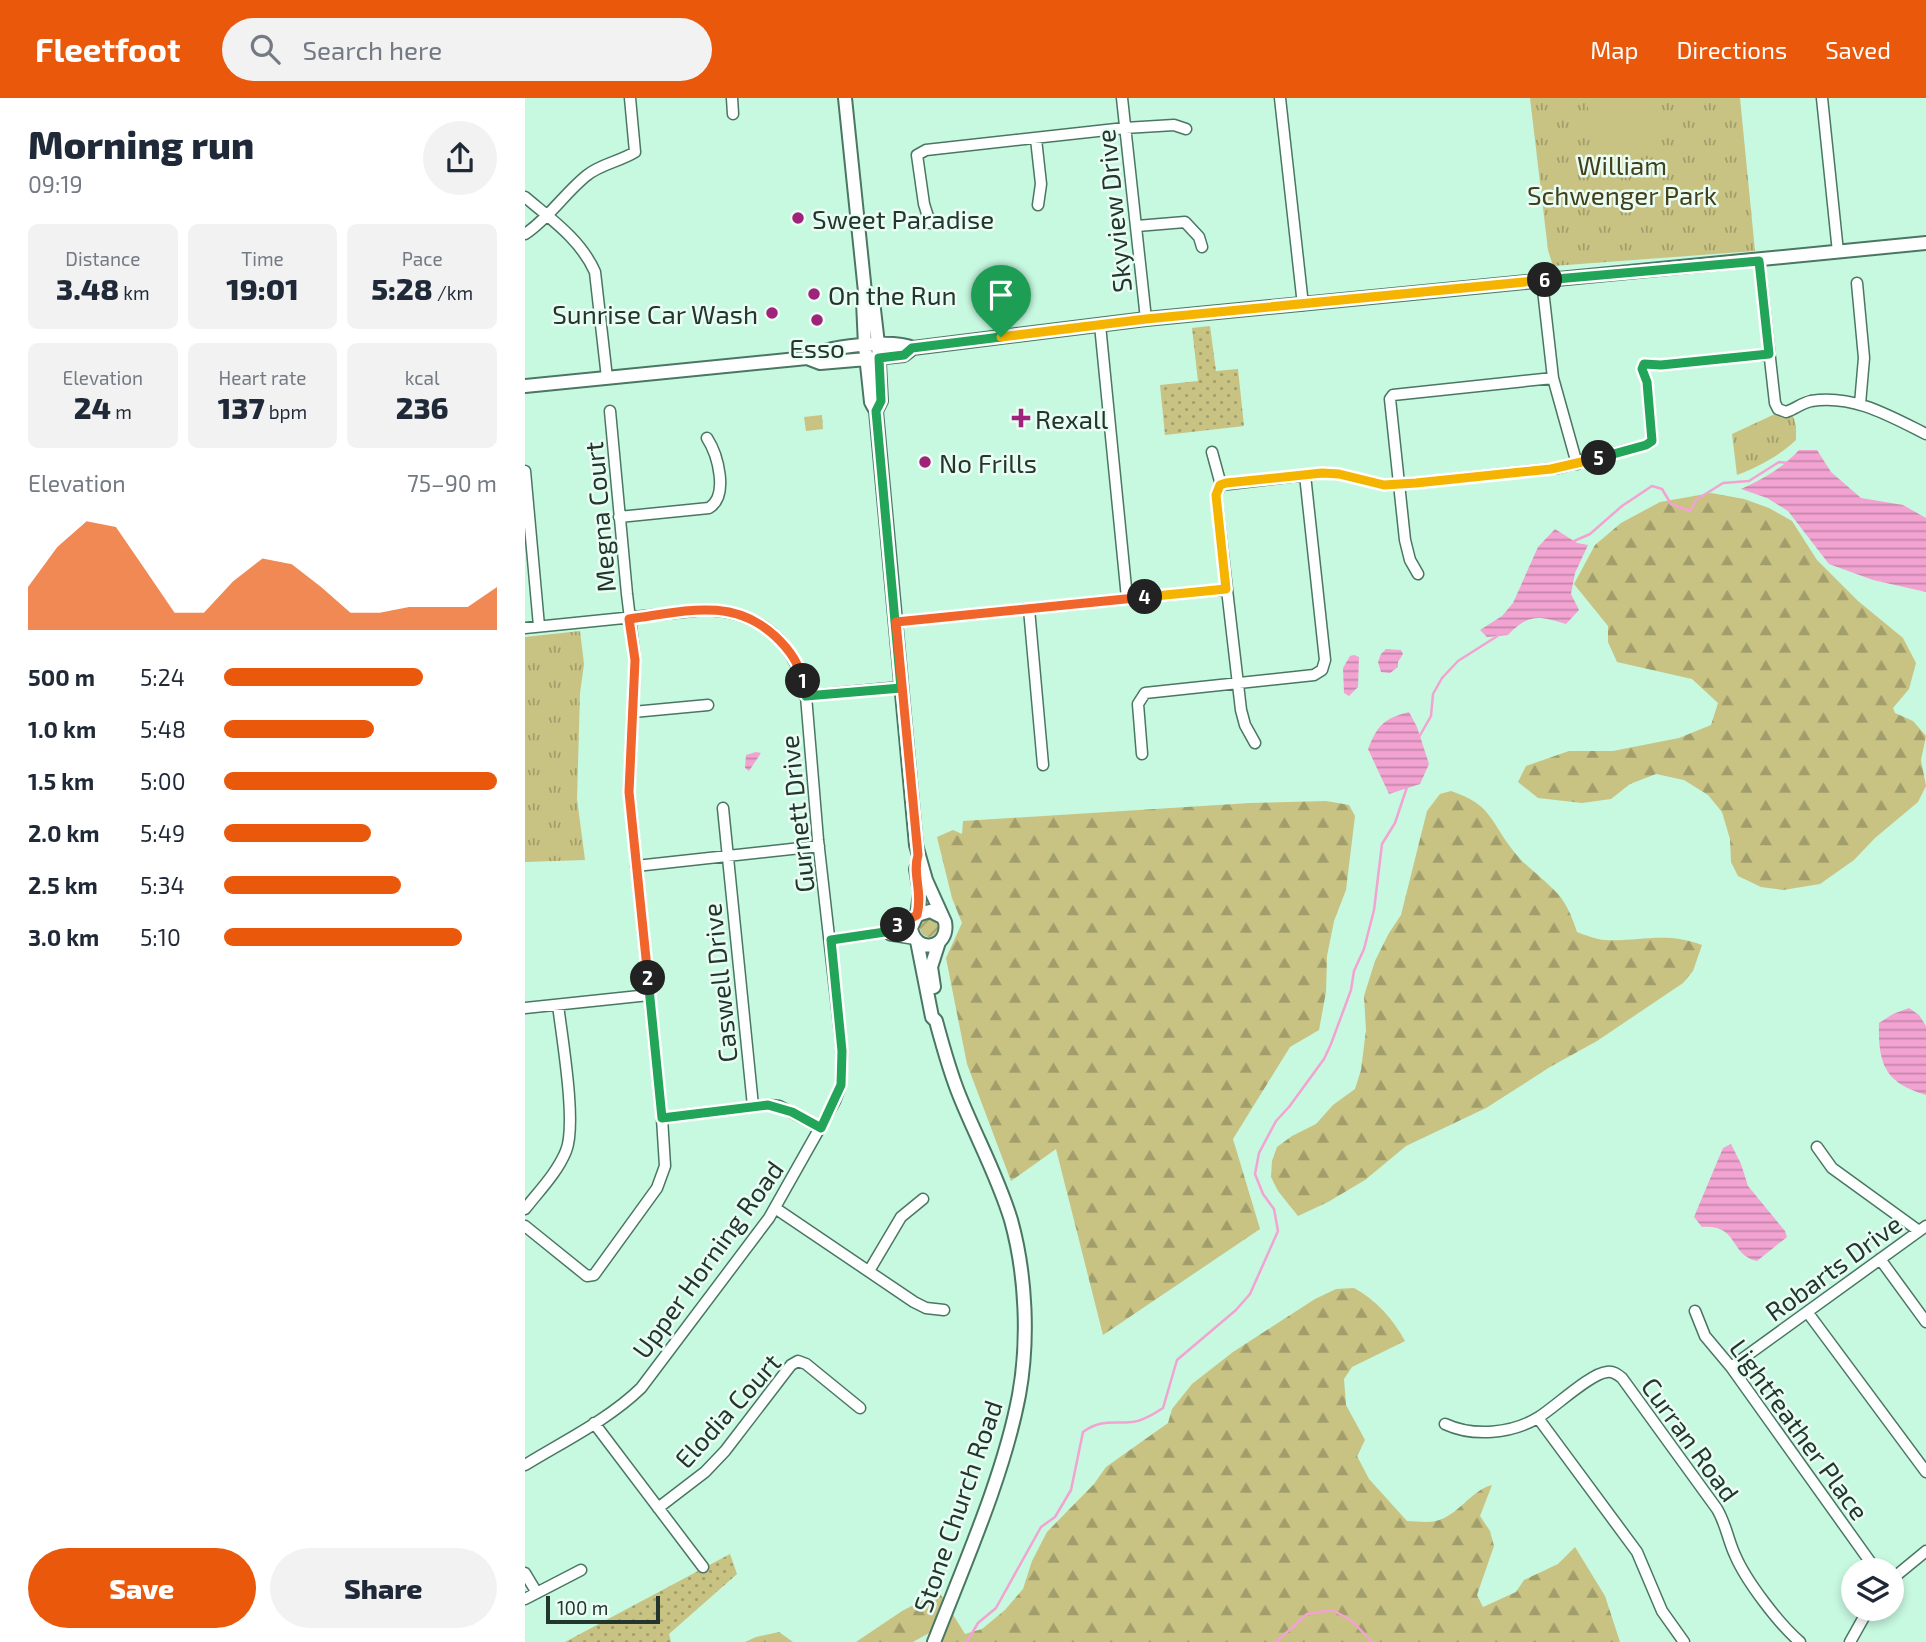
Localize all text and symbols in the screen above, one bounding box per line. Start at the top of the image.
search box [222,18,712,81]
text: Fleetfoot [35,29,180,69]
icon: search [246,30,284,68]
text: Search here [302,34,442,65]
text: Map [1590,35,1638,64]
text: Directions [1676,35,1787,64]
text: Saved [1825,35,1891,64]
text: Morning run [28,121,254,167]
button: share [423,121,497,195]
street label: Skyview Drive [1089,128,1137,294]
park label: William Schwenger Park [1527,149,1717,210]
text: 09:19 [28,170,83,198]
place label: Sweet Paradise [812,203,994,234]
marker: Sweet Paradise [790,210,806,226]
text: Distance [65,247,140,270]
text: Time [241,247,284,270]
text: Pace [402,247,443,270]
pin: 6 [1527,262,1563,298]
pin [971,265,1031,337]
text: 6 [1539,268,1550,291]
text: 3.48 [56,270,119,306]
text: 19:01 [226,270,299,306]
text: 5:28 [371,270,433,306]
icon: arrive [982,276,1020,314]
place label: On the Run [828,279,957,310]
text: km [119,281,150,304]
text: /km [433,281,473,304]
marker: On the Run [806,286,822,302]
place label: Sunrise Car Wash [552,298,758,329]
marker: Sunrise Car Wash [764,305,780,321]
marker: Esso [809,312,825,328]
place label: Esso [789,332,845,363]
text: Elevation [63,366,143,389]
text: Heart rate [219,366,306,389]
text: kcal [405,366,440,389]
text: 24 [74,389,111,425]
text: 137 [218,389,265,425]
text: 236 [396,389,449,425]
text: m [111,400,132,423]
text: bpm [265,400,307,423]
place label: Rexall [1035,403,1109,434]
marker: Rexall [1013,410,1029,426]
street label: Megna Court [577,440,621,594]
pin: 5 [1581,440,1617,476]
text: 5 [1593,446,1604,469]
place label: No Frills [939,447,1037,478]
marker: No Frills [917,454,933,470]
text: Elevation [28,469,126,497]
text: 75–90 m [407,469,497,497]
pin: 4 [1127,580,1163,614]
text: 4 [1138,585,1151,608]
text: 500 m [28,663,95,691]
text: 5:24 [140,663,185,691]
pin: 1 [785,664,821,698]
text: 1 [798,669,807,692]
text: 1.0 km [28,715,96,743]
text: 5:48 [140,715,186,743]
street label: Gurnett Drive [772,734,820,894]
text: 1.5 km [28,767,94,795]
text: 5:00 [140,767,186,795]
text: 2.0 km [28,819,100,847]
text: 5:49 [140,819,185,847]
text: 2.5 km [28,871,98,899]
text: 5:34 [140,871,185,899]
street label: Caswell Drive [695,902,743,1064]
pin: 3 [881,908,915,942]
text: 3 [892,913,903,936]
text: 3.0 km [28,923,99,951]
text: 5:10 [140,923,181,951]
pin: 2 [631,960,665,996]
text: 2 [642,966,653,989]
street label: Upper Horning Road [625,1154,789,1364]
street label: Robarts Drive [1759,1207,1907,1327]
street label: Lightfeather Place [1724,1333,1876,1525]
street label: Elodia Court [668,1346,786,1474]
street label: Curran Road [1636,1371,1746,1507]
street label: Stone Church Road [906,1396,1008,1616]
button: Save [28,1548,256,1628]
button: Share [270,1548,497,1628]
map controls [1841,1558,1904,1621]
button: layers [1841,1558,1904,1621]
scale bar [546,1593,660,1625]
text: 100 m [557,1596,608,1619]

